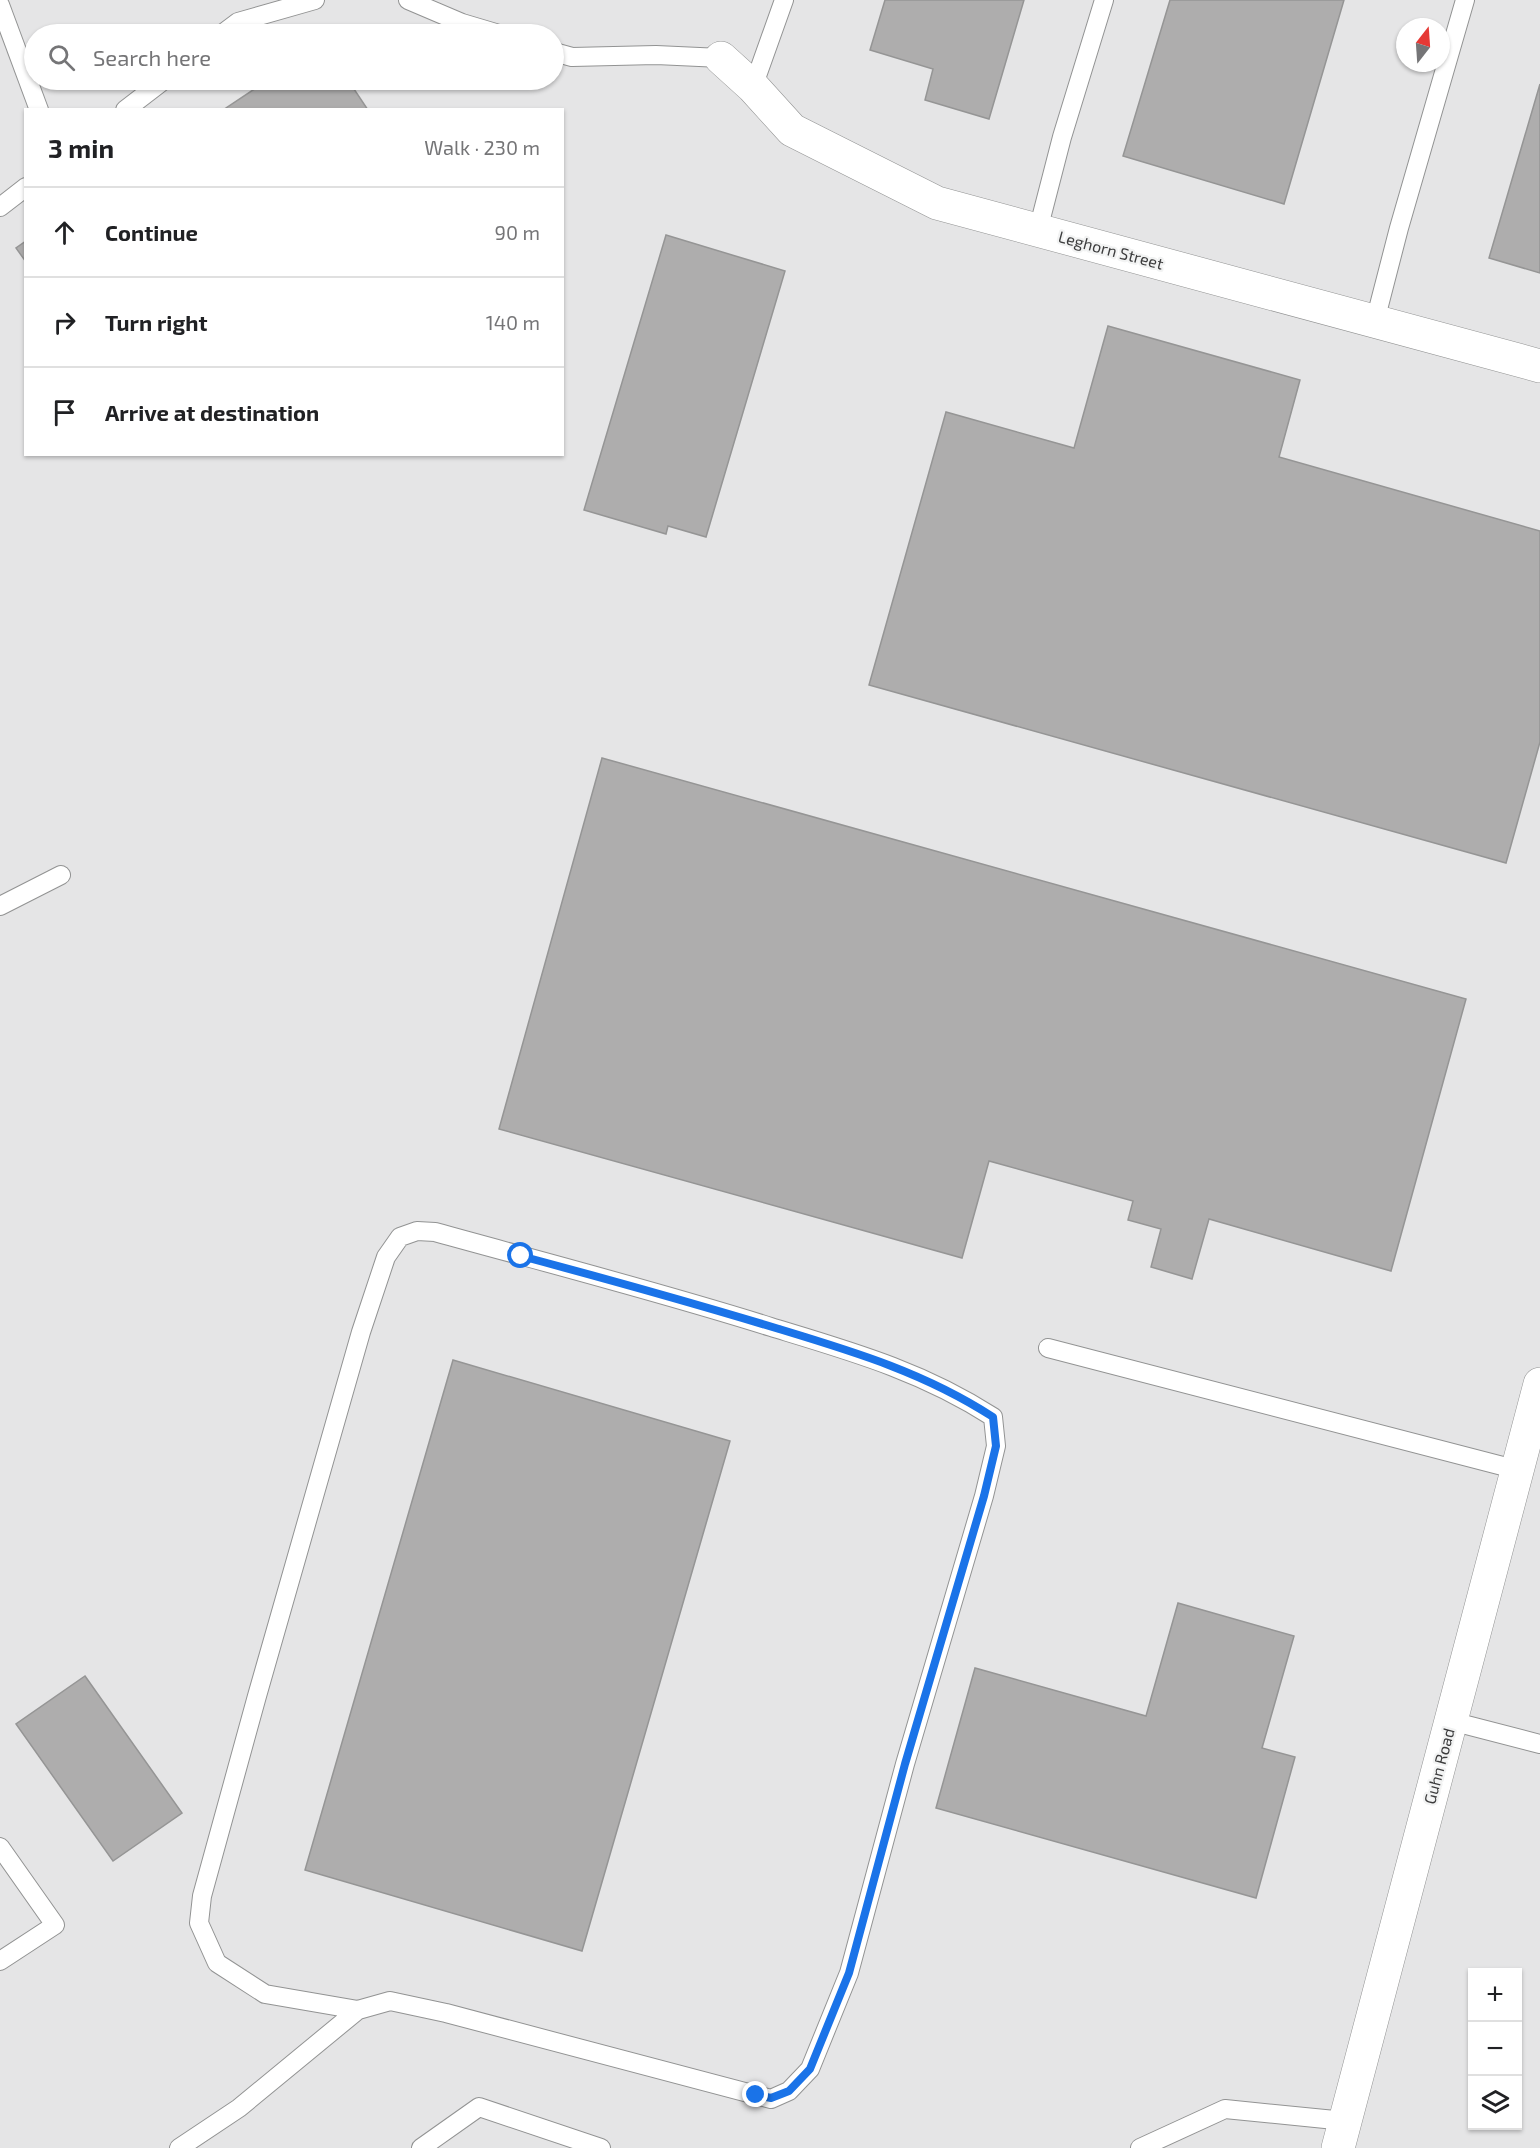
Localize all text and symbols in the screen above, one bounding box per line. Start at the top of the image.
north arrow [1396,18,1450,72]
search box [24,24,564,90]
icon: search [45,41,78,74]
text: Search here [93,44,211,70]
text: 3 min [48,132,114,163]
text: Walk · 230 m [424,135,540,159]
icon: ahead [48,216,81,249]
text: Continue [105,219,198,245]
text: 90 m [495,220,540,244]
street label: Leghorn Street [1057,226,1166,273]
icon: right [48,306,81,339]
text: Turn right [105,309,207,335]
text: 140 m [486,310,540,334]
icon: arrive [48,396,81,429]
text: Arrive at destination [105,399,319,425]
route start [507,1242,533,1268]
street label: Guhn Road [1419,1726,1458,1806]
map controls [1468,1968,1522,2130]
button: + [1468,1968,1522,2022]
button: − [1468,2022,1522,2076]
button: layers [1468,2076,1522,2130]
route end [742,2081,768,2107]

